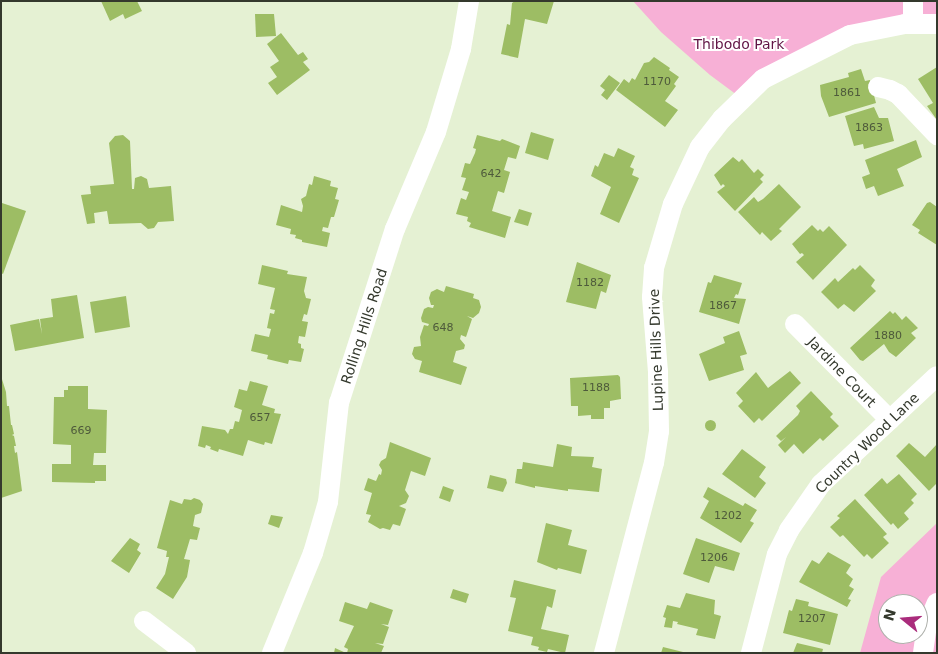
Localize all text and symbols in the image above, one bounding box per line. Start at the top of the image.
park label: Thibodo Park [694,36,784,52]
house number: 1170 [643,75,671,89]
house number: 1861 [833,86,861,100]
house number: 1863 [855,121,883,135]
house number: 642 [481,167,501,181]
street label: Rolling Hills Road [337,266,391,386]
house number: 1182 [576,276,604,290]
street label: Lupine Hills Drive [645,289,667,411]
house number: 1867 [709,299,737,313]
house number: 648 [433,321,453,335]
house number: 1880 [874,329,902,343]
street label: Jardine Court [804,333,880,411]
house number: 1188 [582,381,610,395]
street label: Country Wood Lane [812,389,922,497]
house number: 657 [250,411,270,425]
house number: 669 [71,424,91,438]
house number: 1202 [714,509,742,523]
house number: 1206 [700,551,728,565]
north arrow [878,594,928,644]
text: N [880,607,899,623]
house number: 1207 [798,612,826,626]

